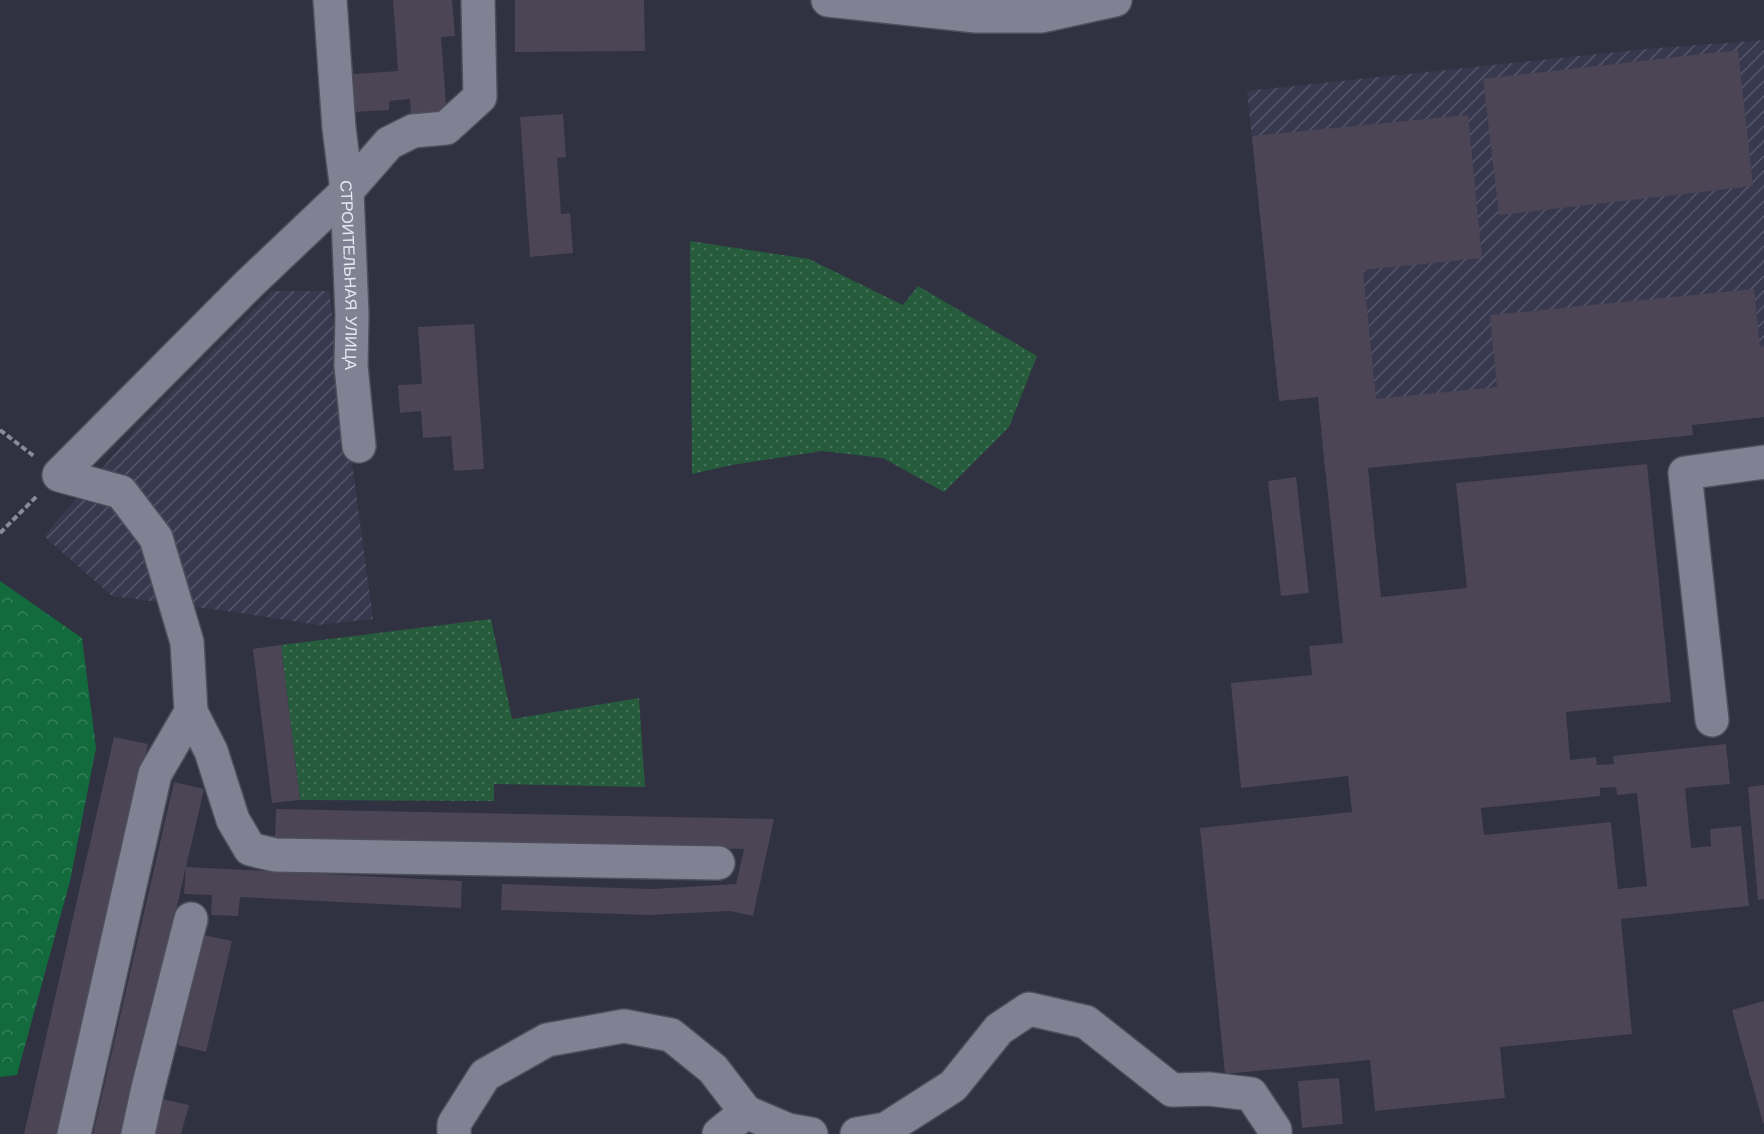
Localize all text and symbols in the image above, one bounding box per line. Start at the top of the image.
street label: СТРОИТЕЛЬНАЯ УЛИЦА [336,179,362,371]

